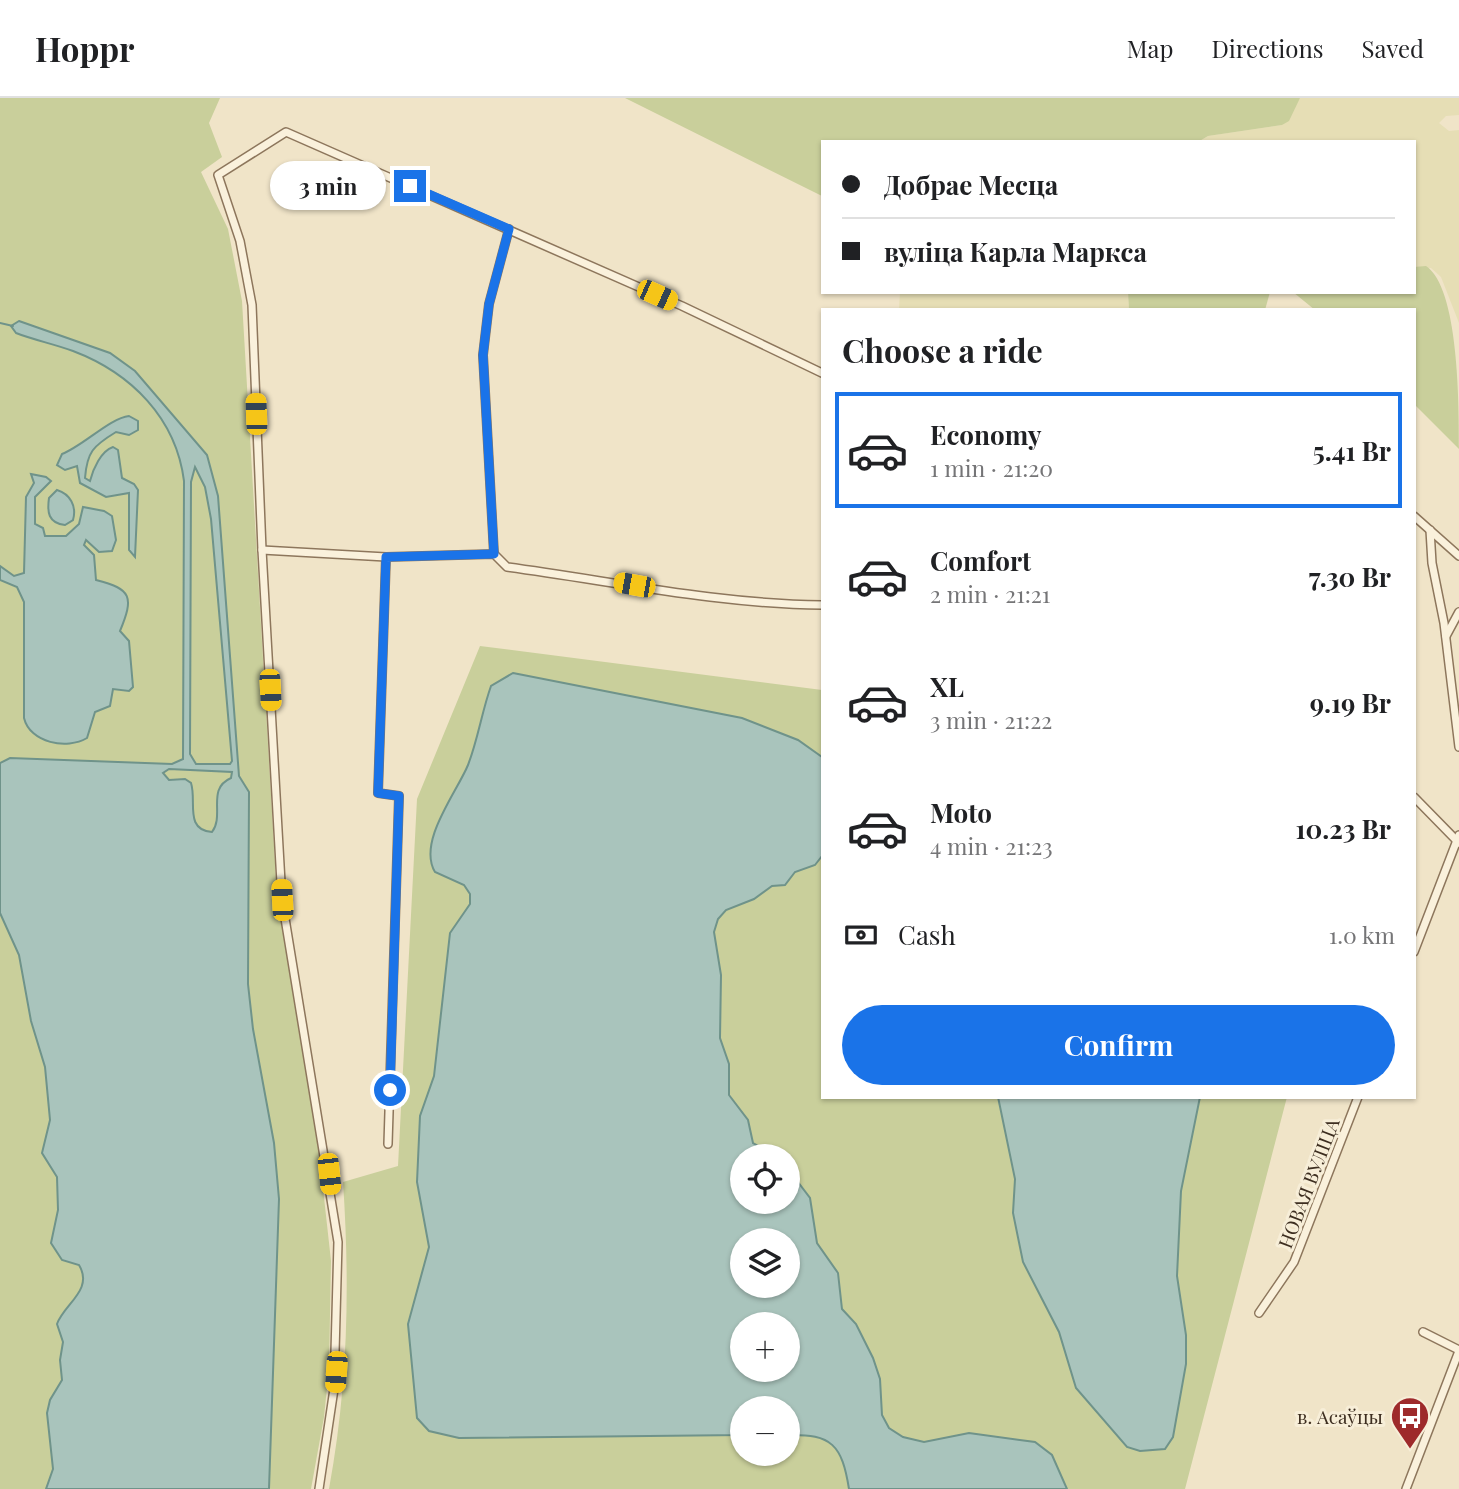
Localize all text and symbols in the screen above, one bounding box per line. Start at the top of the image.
text: Hoppr [35,26,134,70]
text: Map [1127,32,1173,64]
text: Directions [1211,32,1324,64]
text: Saved [1362,32,1424,64]
callout: 3 min [270,162,386,210]
text: Добрае Месца [884,167,1058,202]
text: 3 min [299,170,357,201]
route end [394,170,426,202]
text: вуліца Карла Маркса [884,234,1147,269]
car [634,277,681,313]
text: Choose a ride [842,328,1043,371]
car [245,393,268,435]
text: Economy [930,417,1041,452]
icon: car [846,419,909,482]
text: 5.41 Br [1313,433,1391,468]
text: 1 min · 21:20 [930,452,1053,483]
text: Comfort [930,543,1031,578]
icon: car [846,545,909,608]
text: 7.30 Br [1309,559,1391,594]
car [612,571,657,599]
text: 2 min · 21:21 [930,578,1050,609]
car [259,668,282,712]
text: XL [930,669,964,704]
icon: car [846,671,909,734]
text: 9.19 Br [1310,685,1391,720]
text: 3 min · 21:22 [930,704,1052,735]
text: Moto [930,795,992,830]
icon: car [846,797,909,860]
text: 10.23 Br [1296,811,1391,846]
text: 4 min · 21:23 [930,830,1053,861]
car [271,878,294,922]
icon: cash [842,916,880,954]
text: Cash [898,917,956,952]
text: 1.0 km [1329,919,1395,950]
button: Confirm [842,1005,1395,1085]
route start [374,1074,406,1106]
street label: НОВАЯ ВУЛІЦА [1271,1113,1345,1252]
map controls [730,1144,800,1466]
button: locate [730,1144,800,1214]
car [317,1152,342,1196]
button: layers [730,1228,800,1298]
button: + [730,1312,800,1382]
car [325,1350,348,1394]
bus stop icon: в. Асаўцы [1389,1395,1431,1450]
button: − [730,1396,800,1466]
place label: в. Асаўцы [1297,1403,1383,1429]

